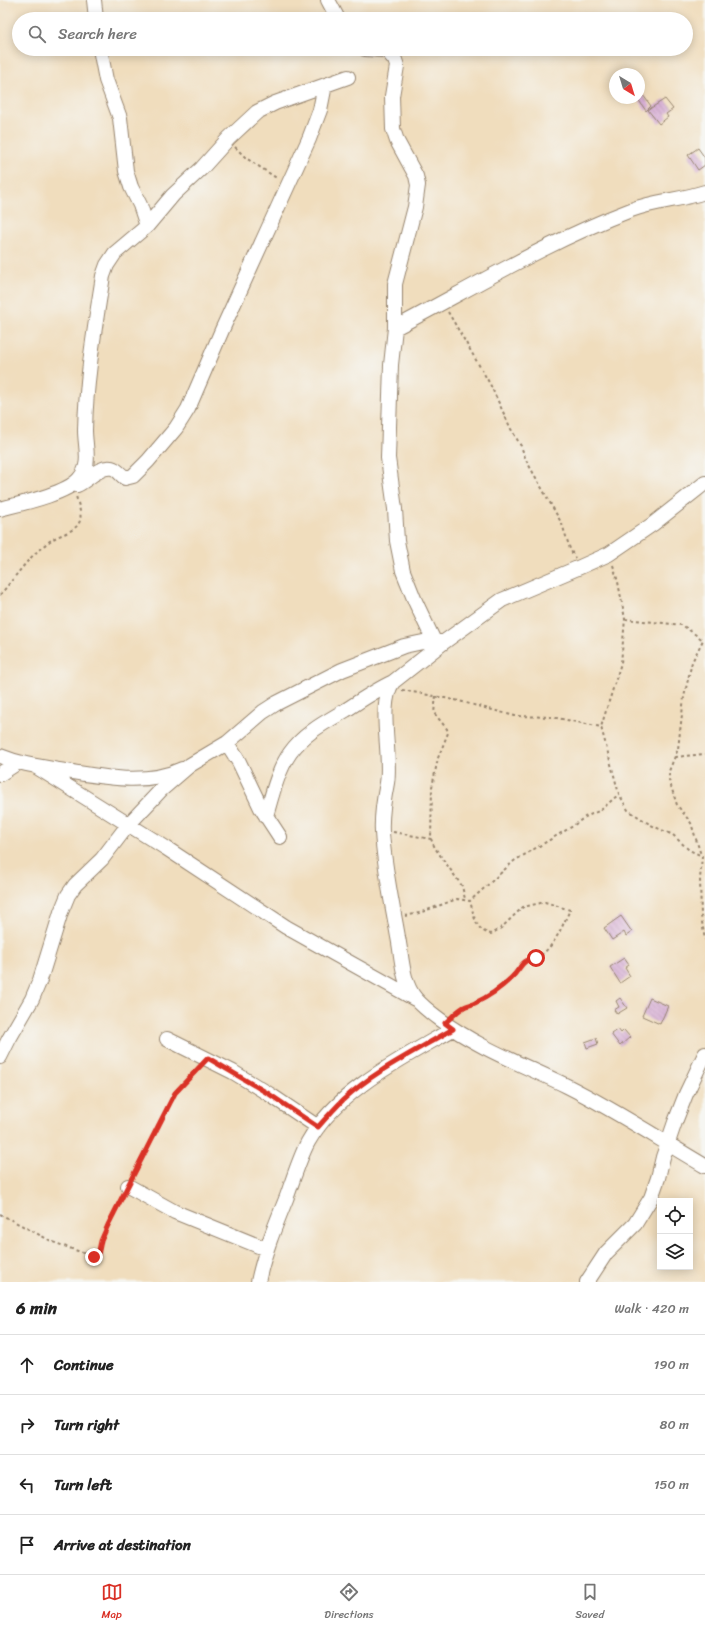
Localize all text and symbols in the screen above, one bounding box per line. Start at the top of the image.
search box [12,12,693,56]
text: Search here [58,21,137,47]
icon: search [26,23,48,45]
north arrow [609,68,645,104]
route start [527,949,545,967]
map controls [657,1198,693,1270]
button: locate [657,1198,693,1234]
button: layers [657,1234,693,1270]
route end [85,1248,103,1266]
text: 6 min [16,1293,57,1323]
text: Walk · 420 m [614,1297,689,1320]
text: Continue [54,1352,114,1378]
text: 190 m [654,1353,689,1376]
icon: ahead [16,1354,38,1376]
text: Turn right [54,1412,119,1438]
text: 80 m [660,1413,689,1436]
icon: right [16,1414,38,1436]
text: Turn left [54,1472,112,1498]
text: 150 m [654,1473,689,1496]
icon: left [16,1474,38,1496]
text: Arrive at destination [54,1532,191,1558]
icon: arrive [16,1534,38,1556]
tab: Map [101,1581,123,1624]
tab: Directions [324,1581,374,1624]
tab: Saved [575,1581,604,1624]

